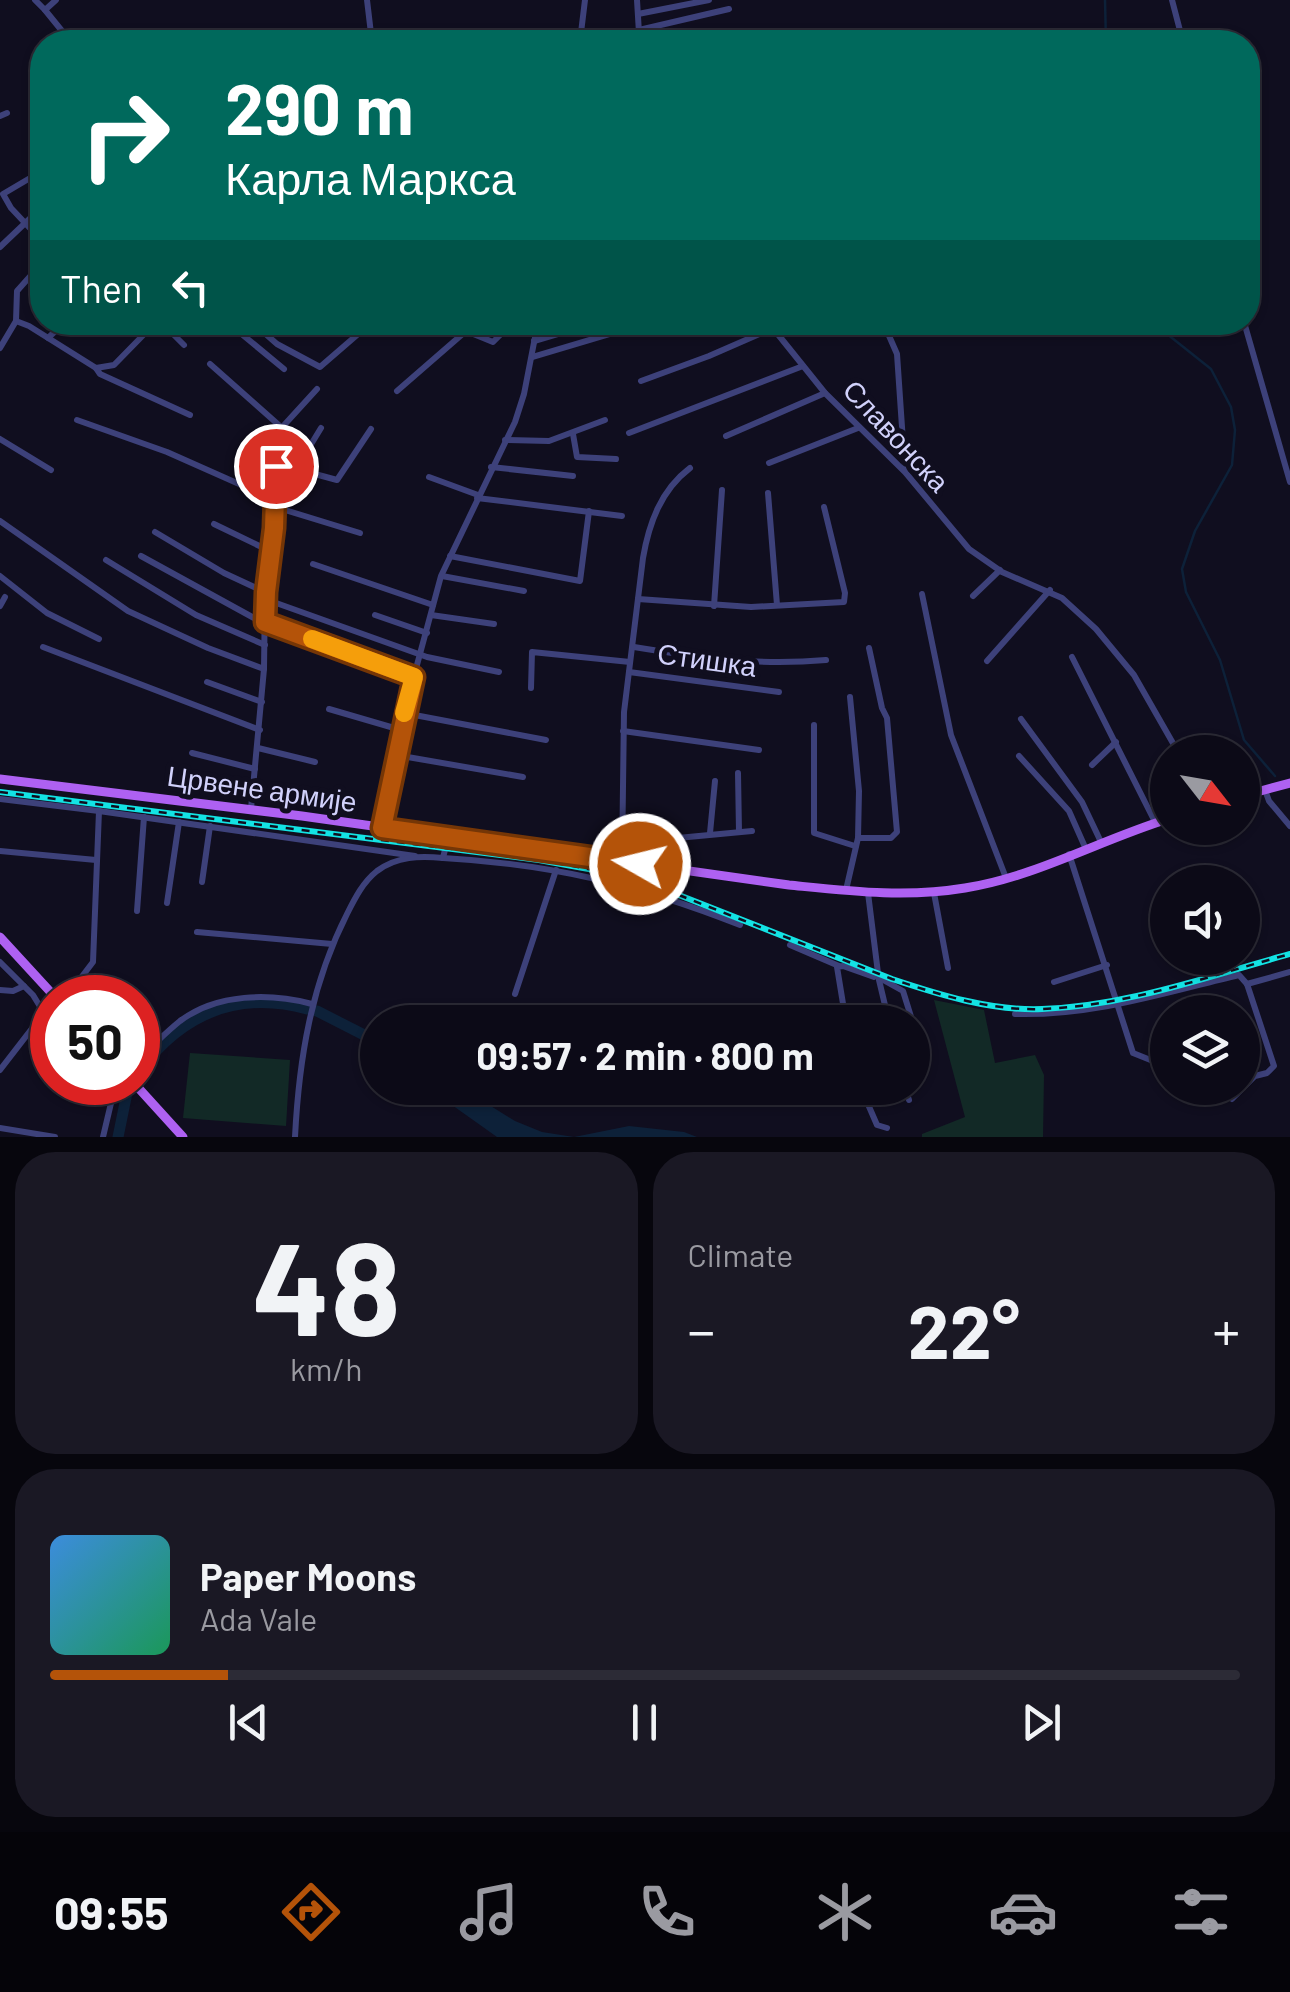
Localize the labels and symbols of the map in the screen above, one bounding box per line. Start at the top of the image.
street label: Славонска [836,372,957,498]
pin [234,424,319,509]
street label: Стишка [655,635,759,683]
north arrow [1150,735,1260,845]
street label: Црвене армије [165,758,359,818]
position arrow [588,812,692,916]
speed limit sign: 50 [30,975,160,1105]

